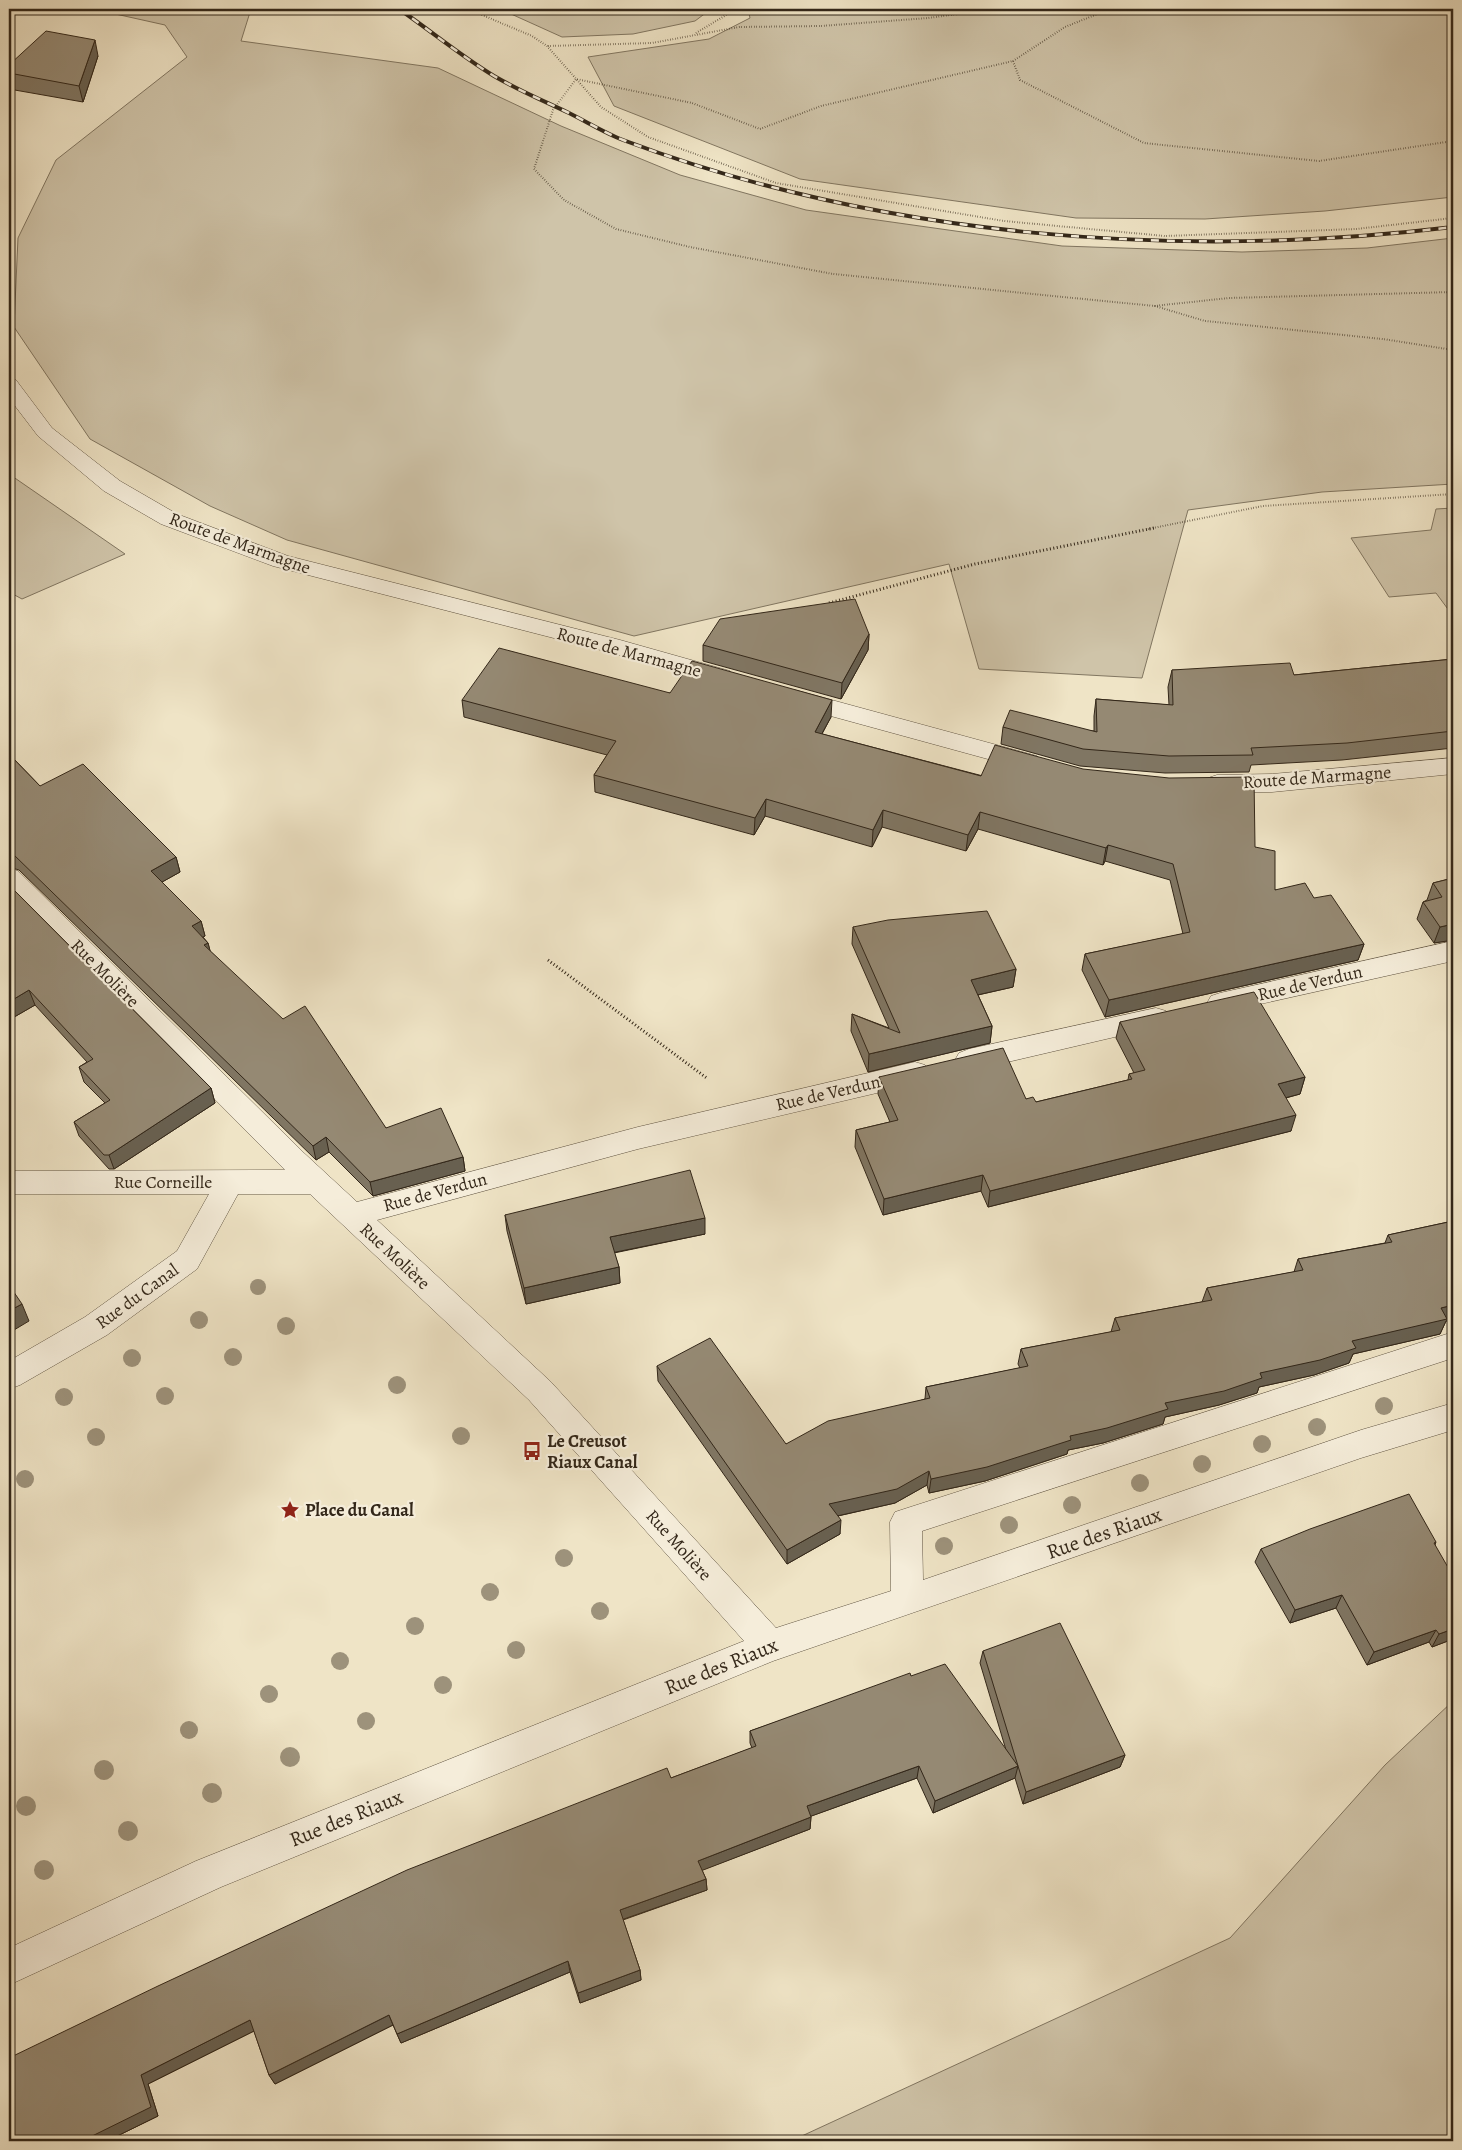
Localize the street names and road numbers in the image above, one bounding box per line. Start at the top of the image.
street label: Route de Marmagne [166,506,314,580]
street label: Route de Marmagne [554,621,704,683]
street label: Route de Marmagne [1242,760,1392,794]
street label: Rue Molière [65,933,145,1013]
street label: Rue de Verdun [1255,959,1365,1007]
street label: Rue de Verdun [773,1069,883,1117]
street label: Rue de Verdun [380,1167,490,1217]
street label: Rue Corneille [114,1170,212,1194]
street label: Rue Molière [355,1217,435,1295]
street label: Rue du Canal [91,1257,184,1334]
street label: Rue des Riaux [1043,1500,1165,1566]
street label: Rue Molière [641,1504,717,1586]
street label: Rue des Riaux [660,1631,782,1701]
street label: Rue des Riaux [285,1783,407,1853]

